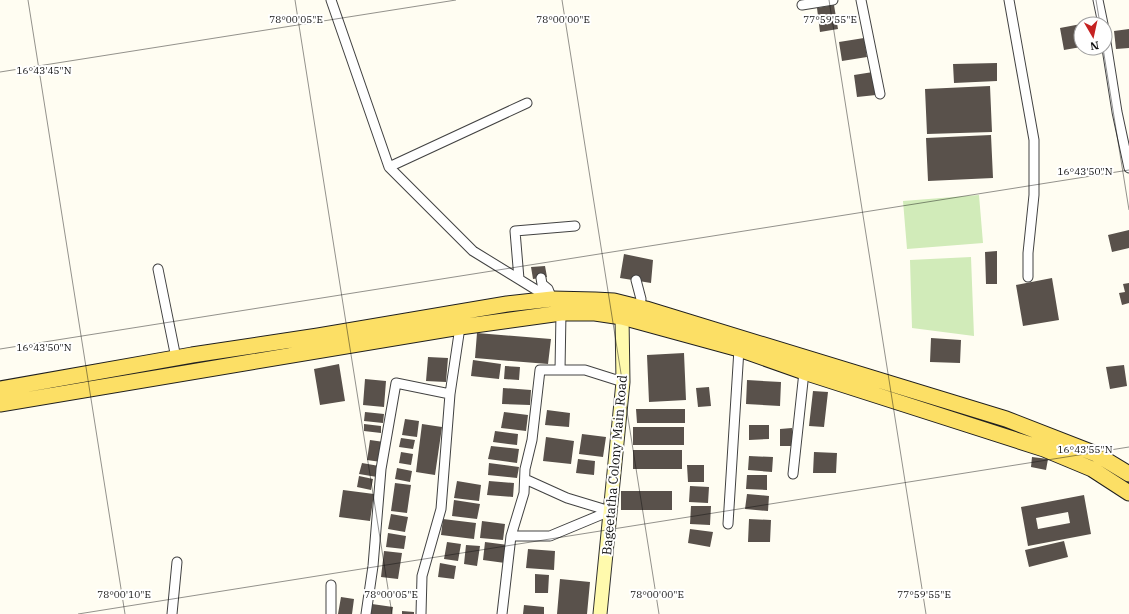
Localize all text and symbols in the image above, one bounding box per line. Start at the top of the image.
text: 78°00'05"E [269,13,323,26]
text: 78°00'00"E [536,13,590,26]
text: 77°59'55"E [803,13,857,26]
north arrow [1073,16,1113,56]
text: N [1089,38,1100,54]
text: 16°43'45"N [17,64,72,77]
text: 16°43'50"N [1058,165,1113,178]
text: 16°43'50"N [17,341,72,354]
street label: Bageetatha Colony Main Road [598,374,631,556]
text: 16°43'55"N [1058,443,1113,456]
text: 78°00'10"E [97,588,151,601]
text: 78°00'05"E [364,588,418,601]
text: 78°00'00"E [630,588,684,601]
text: 77°59'55"E [897,588,951,601]

